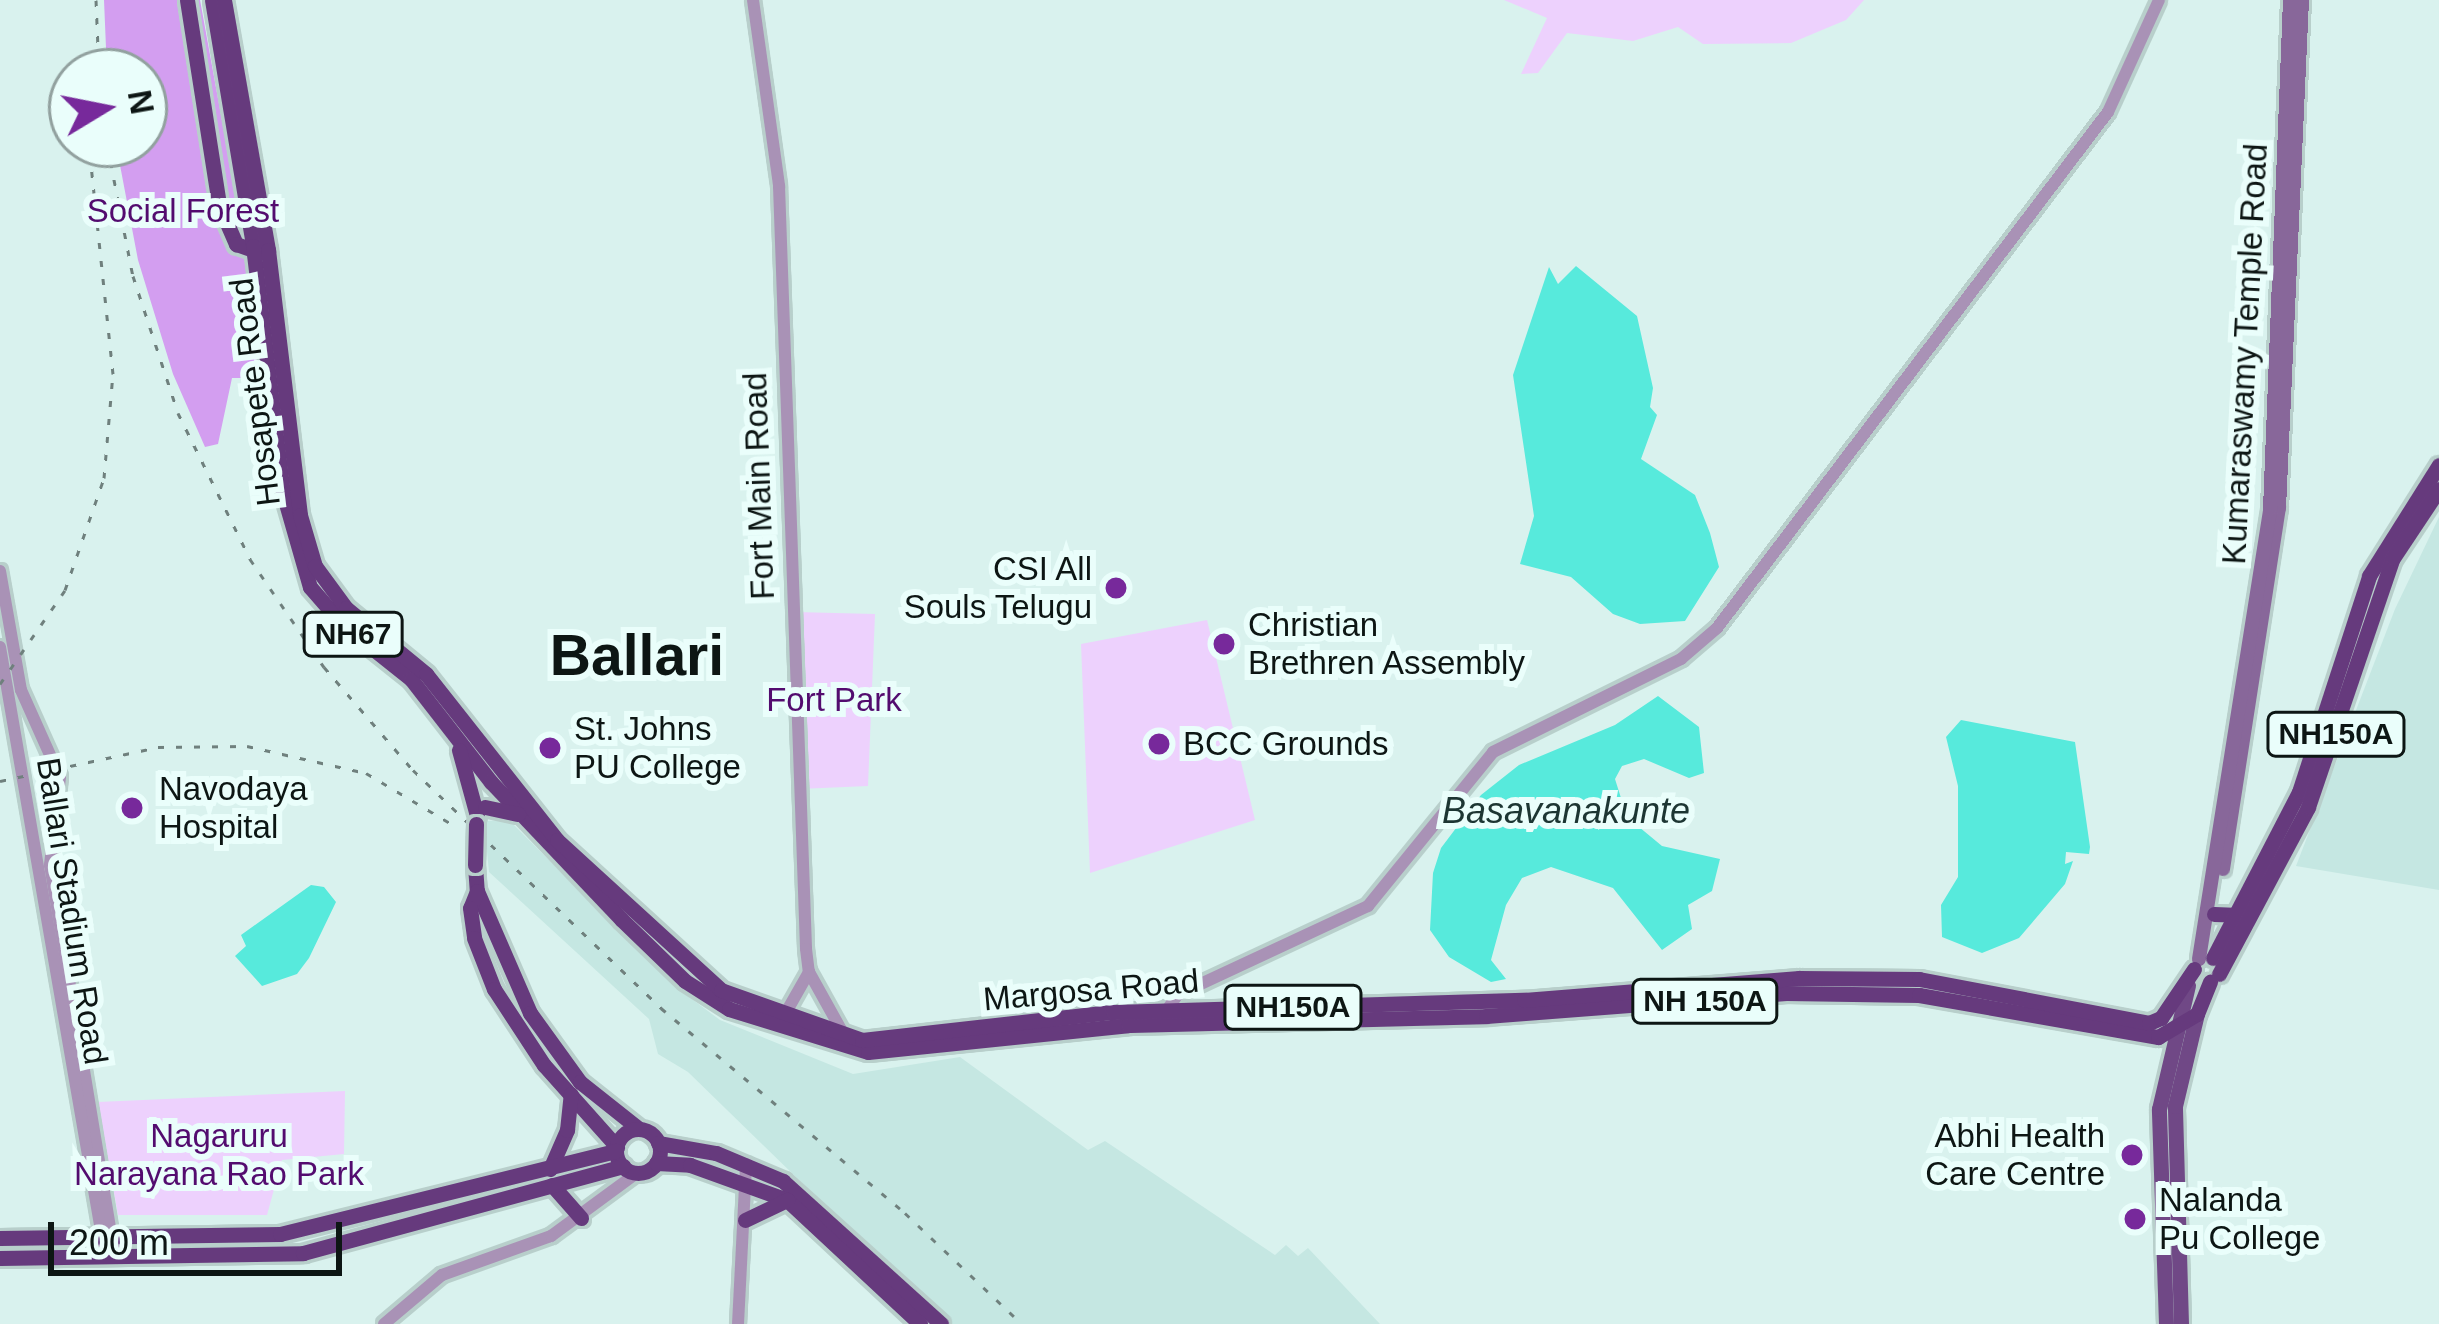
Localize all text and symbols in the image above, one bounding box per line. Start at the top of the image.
north arrow [48,48,168,168]
text: N [121,87,161,117]
street label: Kumaraswamy Temple Road [2214,142,2276,566]
park label: Social Forest [87,191,279,231]
street label: Hosapete Road [221,276,289,508]
street label: Fort Main Road [735,372,783,600]
place label: CSI All Souls Telugu [903,549,1092,627]
marker: CSI All Souls Telugu [1103,575,1129,601]
place label: Christian Brethren Assembly [1248,605,1527,683]
road number: NH67 [302,610,404,658]
district label: Ballari [550,622,724,690]
marker: Christian Brethren Assembly [1211,631,1237,657]
park label: Fort Park [766,680,902,720]
place label: St. Johns PU College [574,709,741,787]
road number: NH150A [2264,710,2408,758]
place label: BCC Grounds [1183,724,1388,764]
marker: BCC Grounds [1146,731,1172,757]
marker: St. Johns PU College [537,735,563,761]
street label: Ballari Stadium Road [28,755,116,1067]
place label: Navodaya Hospital [159,769,308,847]
water label: Basavanakunte [1442,789,1690,833]
marker: Navodaya Hospital [116,792,148,824]
street label: Margosa Road [981,961,1201,1019]
road number: NH 150A [1630,977,1780,1025]
road number: NH150A [1221,983,1365,1031]
park label: Nagaruru Narayana Rao Park [74,1116,364,1194]
place label: Abhi Health Care Centre [1925,1116,2105,1194]
marker: Abhi Health Care Centre [2116,1139,2148,1171]
place label: Nalanda Pu College [2159,1180,2320,1258]
scale bar [54,1198,348,1272]
marker: Nalanda Pu College [2122,1206,2148,1232]
text: 200 m [69,1222,169,1263]

